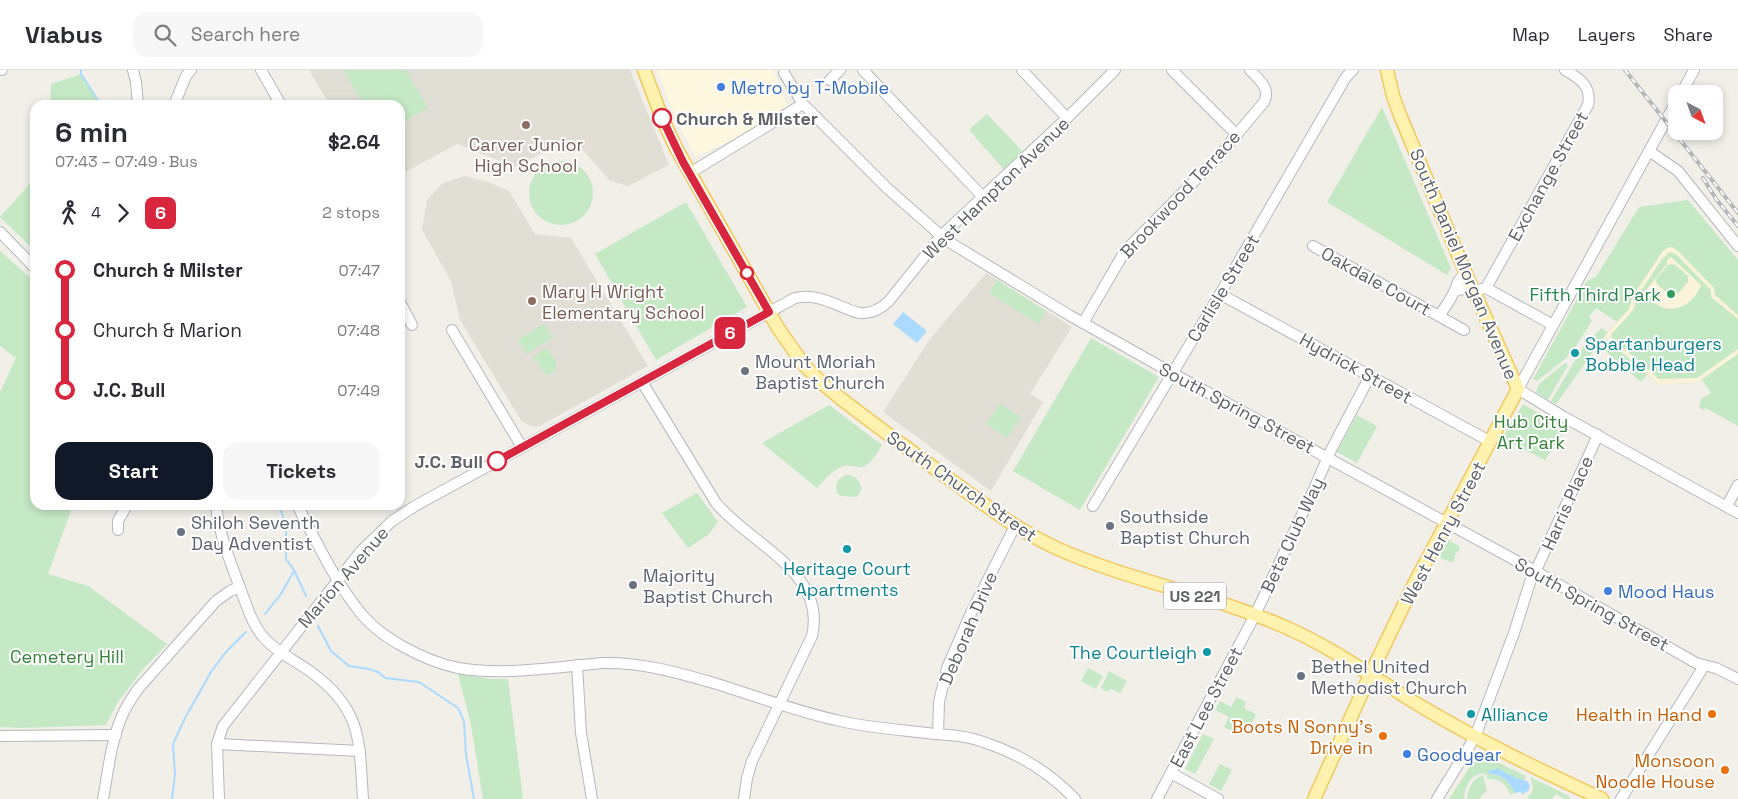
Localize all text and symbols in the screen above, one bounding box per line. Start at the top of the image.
search box [133,12,483,57]
text: Viabus [25,19,103,50]
icon: search [151,21,179,49]
text: Search here [191,22,300,47]
text: Map [1512,23,1550,46]
text: Layers [1578,23,1635,46]
text: Share [1663,23,1713,46]
place label: Metro by T-Mobile [731,76,889,99]
marker: Metro by T-Mobile [715,81,727,93]
north arrow [1668,85,1722,140]
map controls [1668,85,1723,140]
place label: Church & Milster [676,107,818,130]
street label: Exchange Street [1503,107,1593,245]
marker: Church & Milster [652,108,672,128]
street label: West Hampton Avenue [918,112,1074,264]
text: 6 min [55,114,128,150]
marker: Carver Junior High School [520,119,532,131]
street label: Brookwood Terrace [1115,125,1245,263]
text: $2.64 [328,130,380,155]
place label: Carver Junior High School [469,133,584,177]
street label: South Daniel Morgan Avenue [1405,145,1523,383]
text: 07:43 – 07:49 · Bus [55,151,198,172]
icon: walk [55,199,83,227]
icon: forward [109,199,137,227]
text: 6 [155,201,166,224]
text: 4 [91,202,101,223]
text: 2 stops [322,202,380,223]
street label: Carlisle Street [1182,230,1264,346]
street label: Oakdale Court [1317,241,1435,321]
text: Church & Milster [93,258,243,283]
text: 07:47 [338,260,380,281]
unlabelled marker [740,266,754,280]
place label: Mary H Wright Elementary School [542,280,705,324]
place label: Fifth Third Park [1530,283,1661,306]
marker: Fifth Third Park [1665,288,1677,300]
marker: Mary H Wright Elementary School [526,295,538,307]
line badge: 6 [714,317,746,349]
text: Church & Marion [93,318,242,343]
text: 07:48 [337,320,380,341]
text: 6 [724,321,736,344]
street label: Hydrick Street [1295,327,1417,409]
place label: Spartanburgers Bobble Head [1585,332,1722,376]
marker: Spartanburgers Bobble Head [1569,347,1581,359]
place label: Mount Moriah Baptist Church [755,350,885,394]
street label: South Spring Street [1155,357,1319,459]
marker: Mount Moriah Baptist Church [739,365,751,377]
text: J.C. Bull [93,378,165,403]
text: 07:49 [337,380,380,401]
park label: Hub City Art Park [1494,410,1568,454]
street label: South Church Street [882,425,1042,547]
button: Start [55,442,213,500]
button: Tickets [223,442,380,500]
place label: J.C. Bull [415,450,483,473]
marker: J.C. Bull [487,451,507,471]
street label: Harris Place [1536,452,1598,554]
street label: West Henry Street [1395,457,1491,609]
street label: Beta Club Way [1255,473,1329,597]
place label: Southside Baptist Church [1120,505,1250,549]
place label: Shiloh Seventh Day Adventist [191,511,320,555]
marker: Southside Baptist Church [1104,520,1116,532]
street label: Marion Avenue [293,521,393,633]
marker: Shiloh Seventh Day Adventist [175,526,187,538]
marker: Heritage Court Apartments [841,543,853,555]
street label: South Spring Street [1511,552,1673,656]
place label: Heritage Court Apartments [783,557,911,601]
place label: Majority Baptist Church [643,564,773,608]
street label: Deborah Drive [934,568,1002,688]
marker: Majority Baptist Church [627,579,639,591]
place label: Mood Haus [1618,580,1714,603]
road number: US 221 [1164,582,1226,610]
marker: Mood Haus [1602,585,1614,597]
place label: The Courtleigh [1069,641,1197,664]
street label: East Lee Street [1165,643,1247,771]
park label: Cemetery Hill [10,645,124,668]
marker: The Courtleigh [1201,646,1213,658]
place label: Bethel United Methodist Church [1311,655,1467,699]
marker: Bethel United Methodist Church [1295,670,1307,682]
place label: Alliance [1481,703,1548,726]
place label: Health in Hand [1576,703,1702,726]
marker: Alliance [1465,708,1477,720]
marker: Health in Hand [1706,708,1718,720]
place label: Boots N Sonny's Drive in [1231,715,1373,759]
marker: Boots N Sonny's Drive in [1377,730,1389,742]
place label: Goodyear [1417,743,1502,766]
marker: Goodyear [1401,748,1413,760]
place label: Monsoon Noodle House [1595,749,1715,793]
marker: Monsoon Noodle House [1719,764,1731,776]

